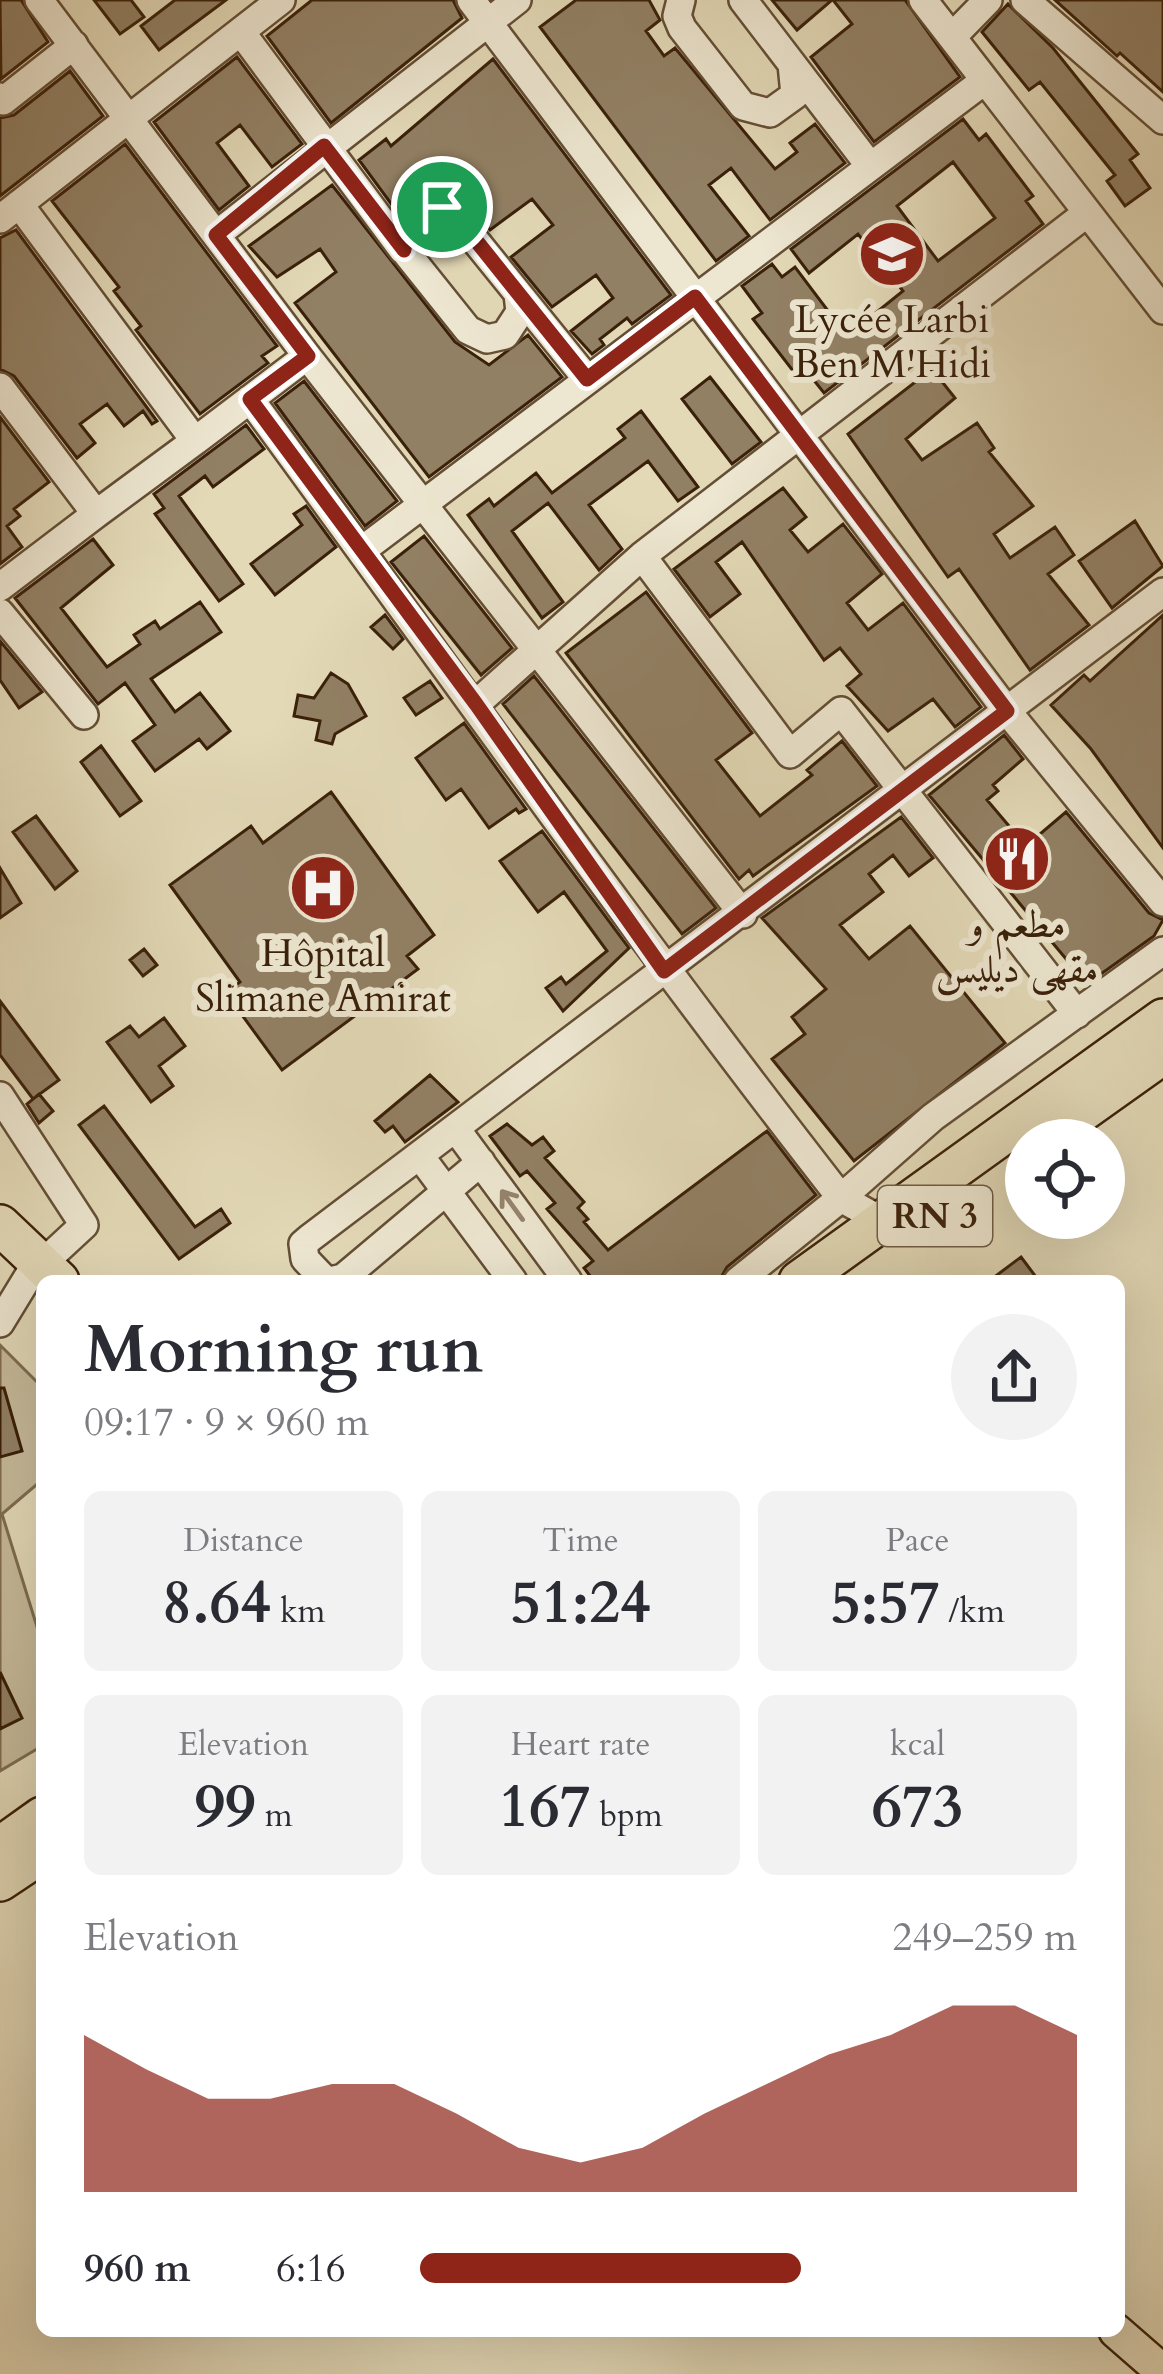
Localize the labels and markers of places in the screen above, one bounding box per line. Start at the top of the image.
pin [391,156,493,258]
school or university icon: Lycée Larbi Ben M'Hidi [857,219,927,289]
place label: Lycée Larbi Ben M'Hidi [793,293,991,391]
restaurant icon: مطعم و مقهى ديليس [982,824,1052,894]
hospital icon: Hôpital Slimane Amirat [288,853,358,923]
place label: مطعم و مقهى ديليس [936,898,1098,996]
place label: Hôpital Slimane Amirat [195,927,451,1025]

